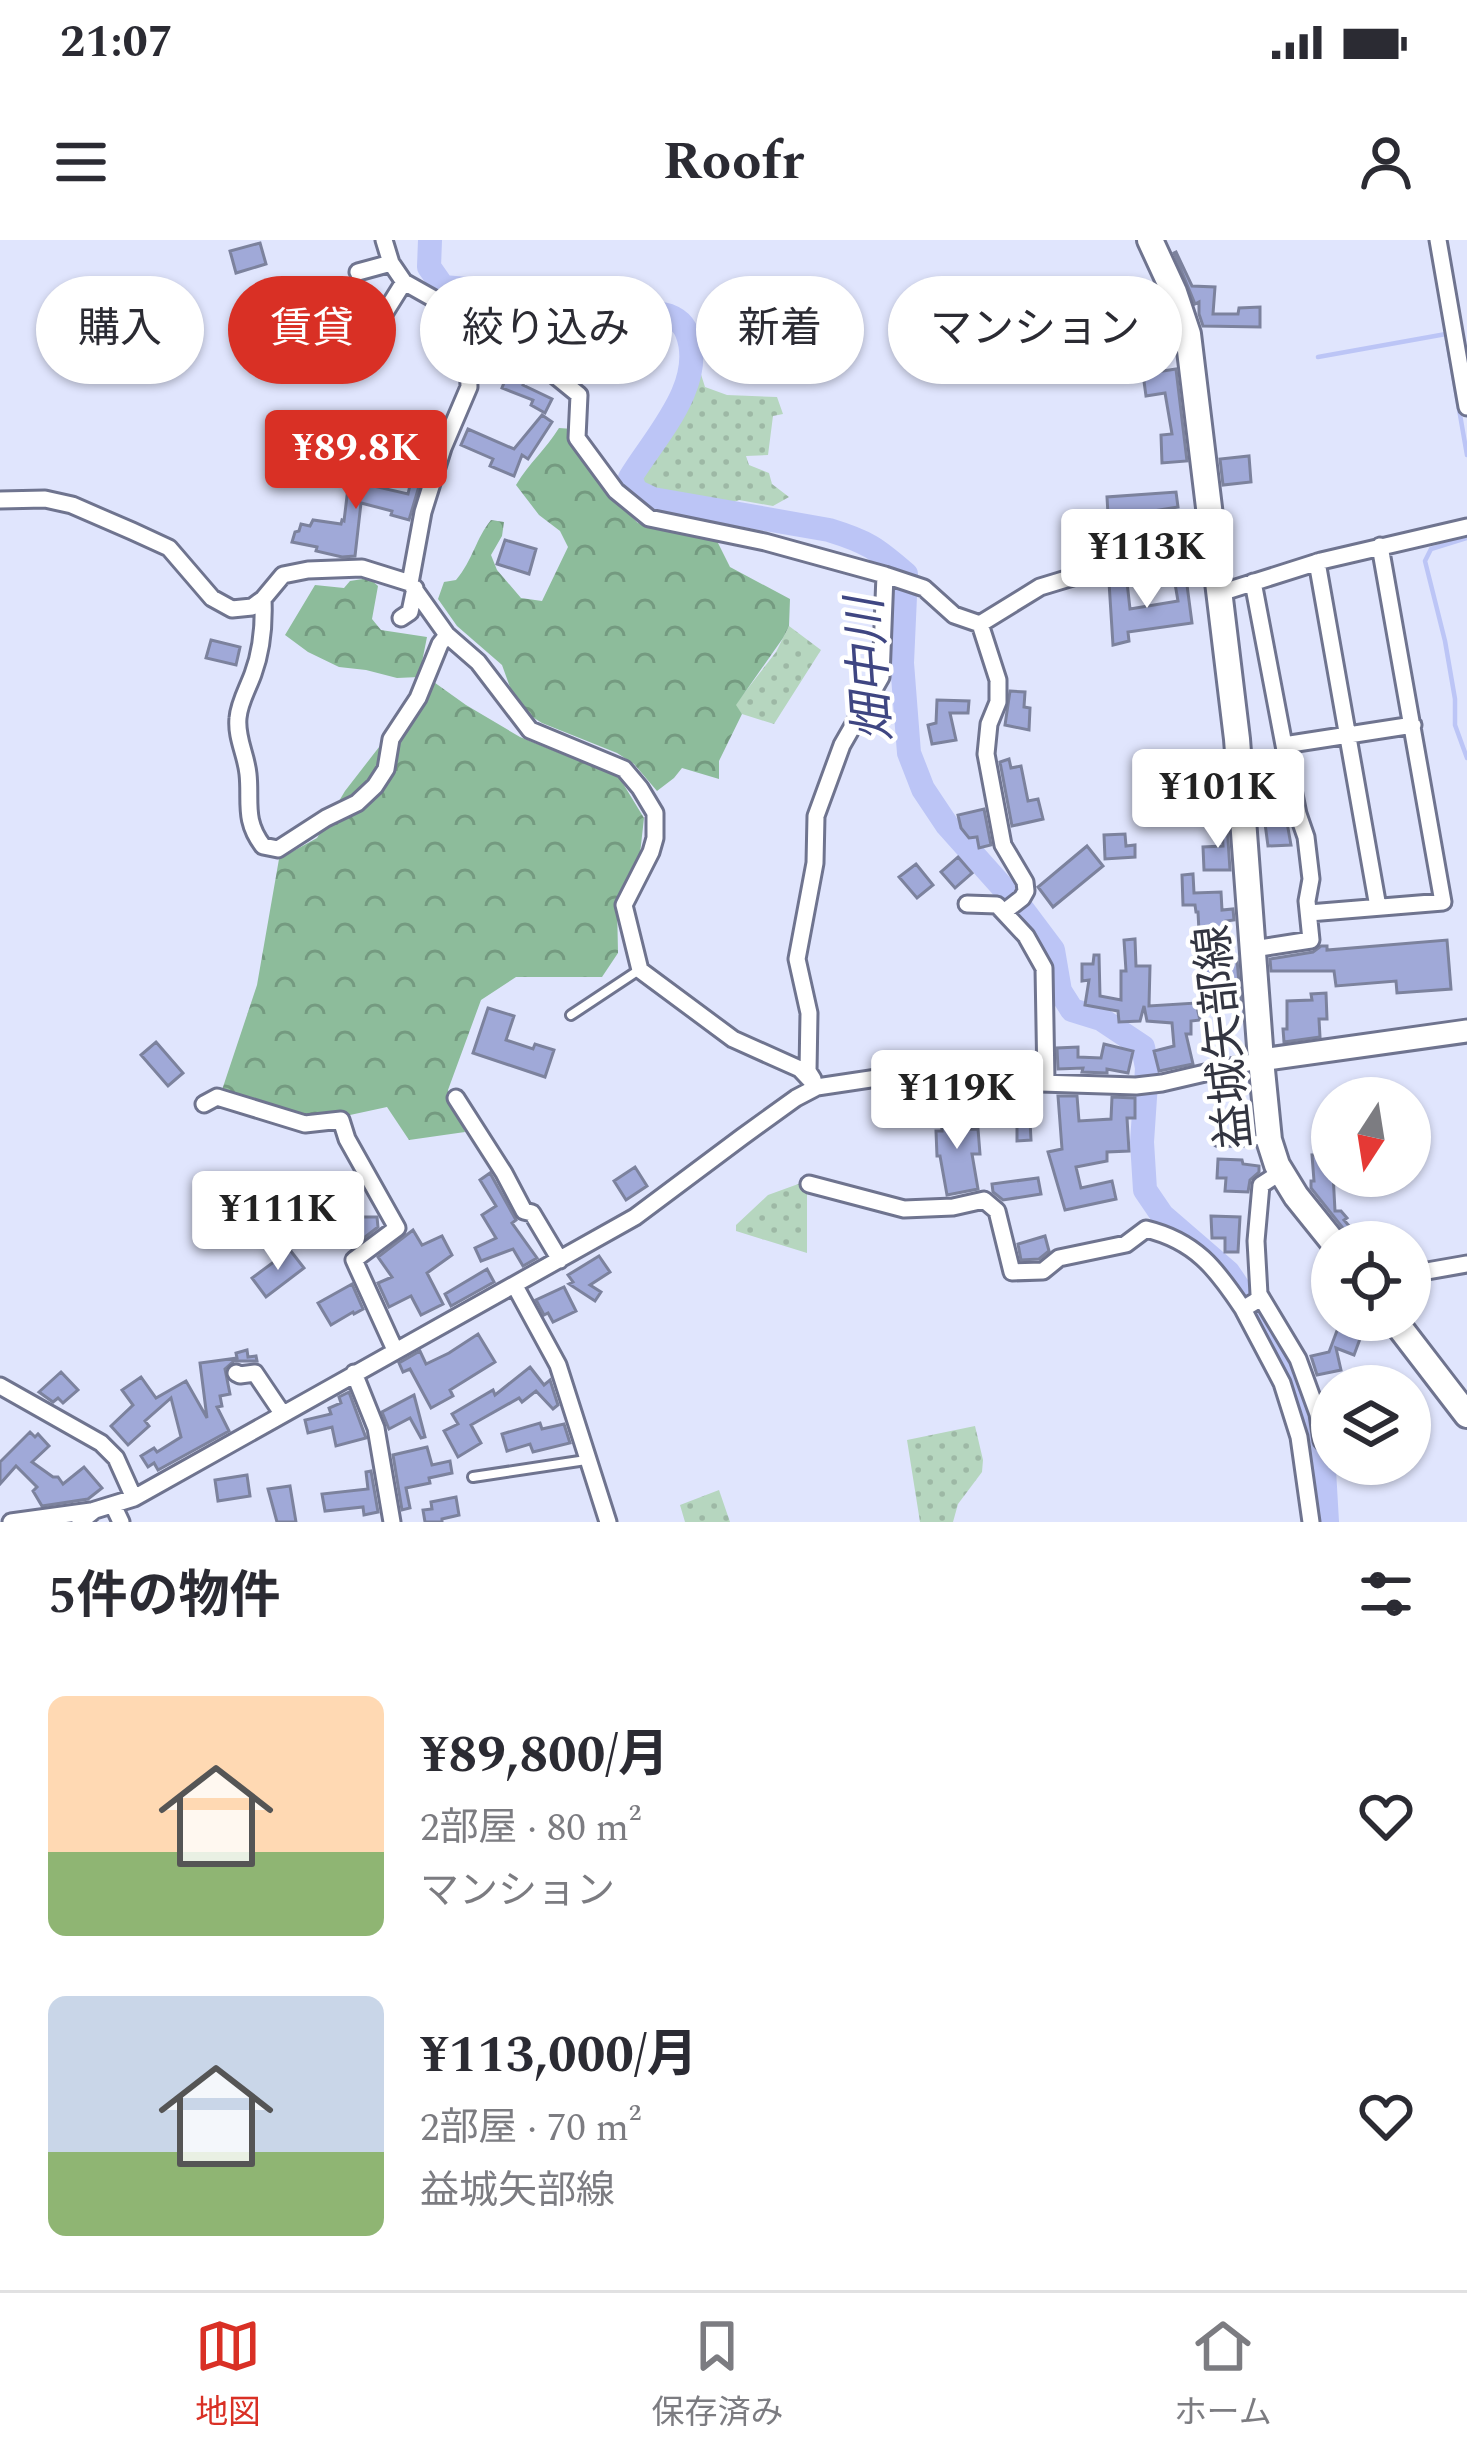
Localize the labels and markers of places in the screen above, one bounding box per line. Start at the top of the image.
pin: ¥89.8K [258,410,454,512]
pin: ¥113K [1063,509,1231,611]
pin: ¥101K [1134,749,1302,851]
pin: ¥119K [873,1050,1041,1152]
pin: ¥111K [194,1171,362,1273]

